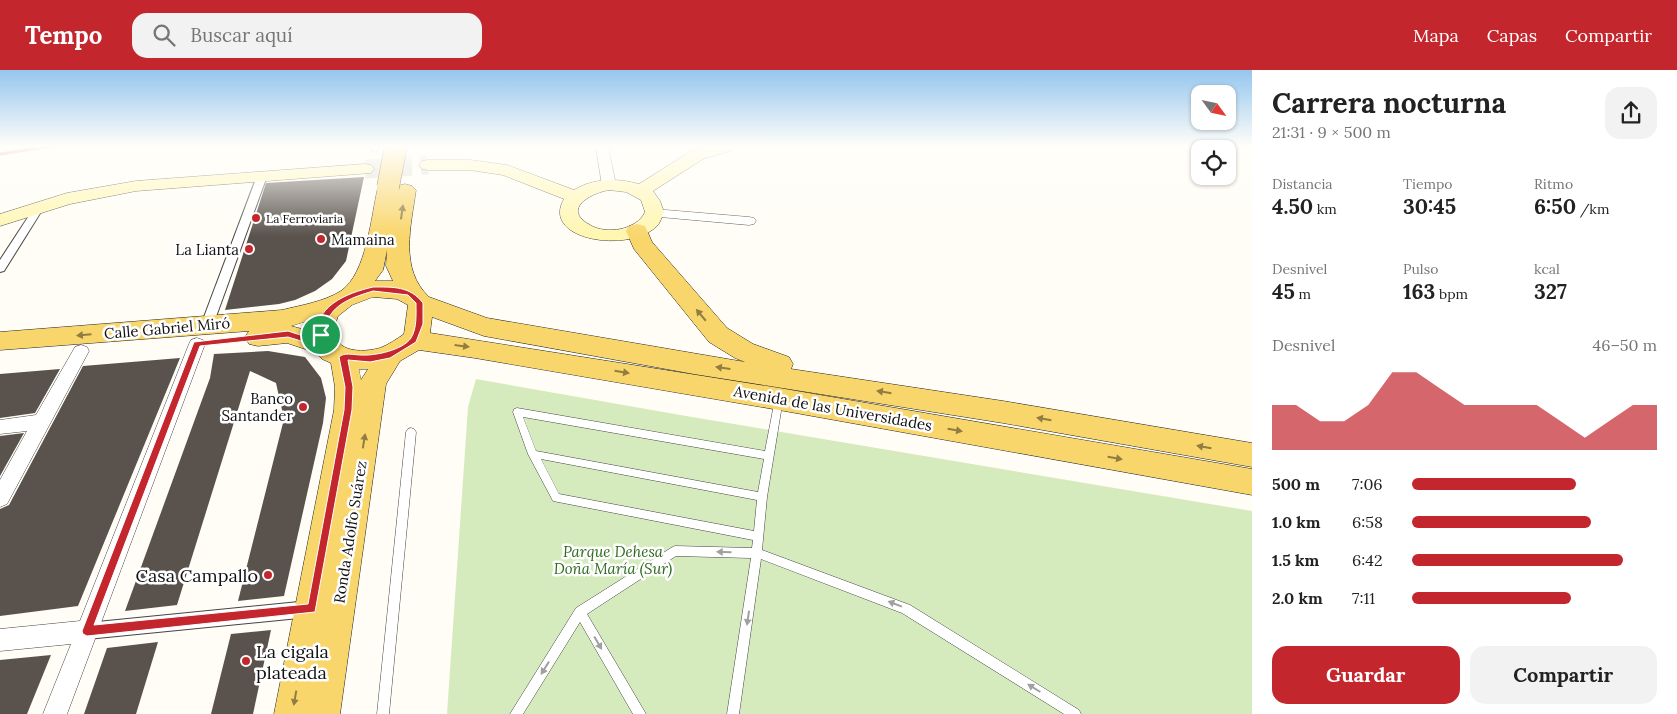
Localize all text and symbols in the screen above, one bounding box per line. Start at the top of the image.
search box [132,13,482,58]
text: Tempo [25,20,102,51]
icon: search [150,21,178,49]
text: Buscar aquí [190,23,293,47]
text: Mapa [1413,24,1459,47]
text: Capas [1487,24,1537,47]
text: Compartir [1565,24,1652,47]
north arrow [1191,85,1236,130]
map controls [1191,85,1236,185]
text: Carrera nocturna [1272,85,1506,121]
button: share [1605,87,1657,139]
text: 21:31 · 9 × 500 m [1272,122,1391,142]
button: locate [1191,140,1236,185]
text: Distancia [1272,175,1333,193]
text: Tiempo [1403,175,1453,193]
text: Ritmo [1534,175,1573,193]
text: 4.50 [1272,193,1313,220]
text: 30:45 [1403,193,1456,220]
text: 6:50 [1534,193,1576,220]
text: km [1313,200,1337,218]
text: /km [1576,200,1609,218]
one-way arrow [398,204,406,220]
place label: La Ferroviaria [266,211,343,226]
marker: La Ferroviaria [250,212,262,224]
place label: Mamaina [331,230,395,249]
marker: Mamaina [315,233,327,245]
place label: La Lianta [175,240,239,259]
marker: La Lianta [243,243,255,255]
text: Desnivel [1272,260,1327,278]
text: Pulso [1403,260,1438,278]
text: kcal [1534,260,1560,278]
text: 45 [1272,278,1295,305]
text: 163 [1403,278,1435,305]
text: 327 [1534,278,1567,305]
text: m [1295,285,1311,303]
text: bpm [1435,285,1468,303]
one-way arrow [695,309,706,322]
street label: Calle Gabriel Miró [103,313,231,343]
pin [300,314,342,356]
icon: arrive [307,321,335,349]
one-way arrow [76,331,92,339]
text: Desnivel [1272,335,1335,355]
text: 46–50 m [1592,335,1657,355]
one-way arrow [454,342,470,350]
one-way arrow [715,363,731,371]
one-way arrow [615,369,631,377]
street label: Avenida de las Universidades [731,381,934,435]
one-way arrow [875,388,891,396]
place label: Banco Santander [222,389,293,425]
marker: Banco Santander [297,401,309,413]
one-way arrow [1036,414,1052,422]
one-way arrow [947,426,963,434]
one-way arrow [361,433,369,449]
one-way arrow [1196,442,1212,450]
one-way arrow [1107,454,1123,462]
street label: Ronda Adolfo Suárez [329,459,371,605]
text: 500 m [1272,474,1320,494]
text: 7:06 [1352,474,1383,494]
text: 1.0 km [1272,512,1321,532]
text: 6:58 [1352,512,1383,532]
park label: Parque Dehesa Doña María (Sur) [554,542,672,579]
one-way arrow [716,548,732,556]
text: 1.5 km [1272,550,1319,570]
text: 6:42 [1352,550,1383,570]
place label: Casa Campallo [135,564,258,587]
marker: Casa Campallo [262,569,274,581]
text: 2.0 km [1272,588,1323,608]
text: 7:11 [1352,588,1375,608]
one-way arrow [888,600,902,608]
one-way arrow [743,611,751,627]
one-way arrow [594,636,603,650]
place label: La cigala plateada [256,640,329,684]
button: Guardar [1272,646,1460,704]
button: Compartir [1470,646,1657,704]
marker: La cigala plateada [240,655,252,667]
one-way arrow [540,661,550,675]
one-way arrow [1027,684,1040,693]
one-way arrow [291,690,299,706]

